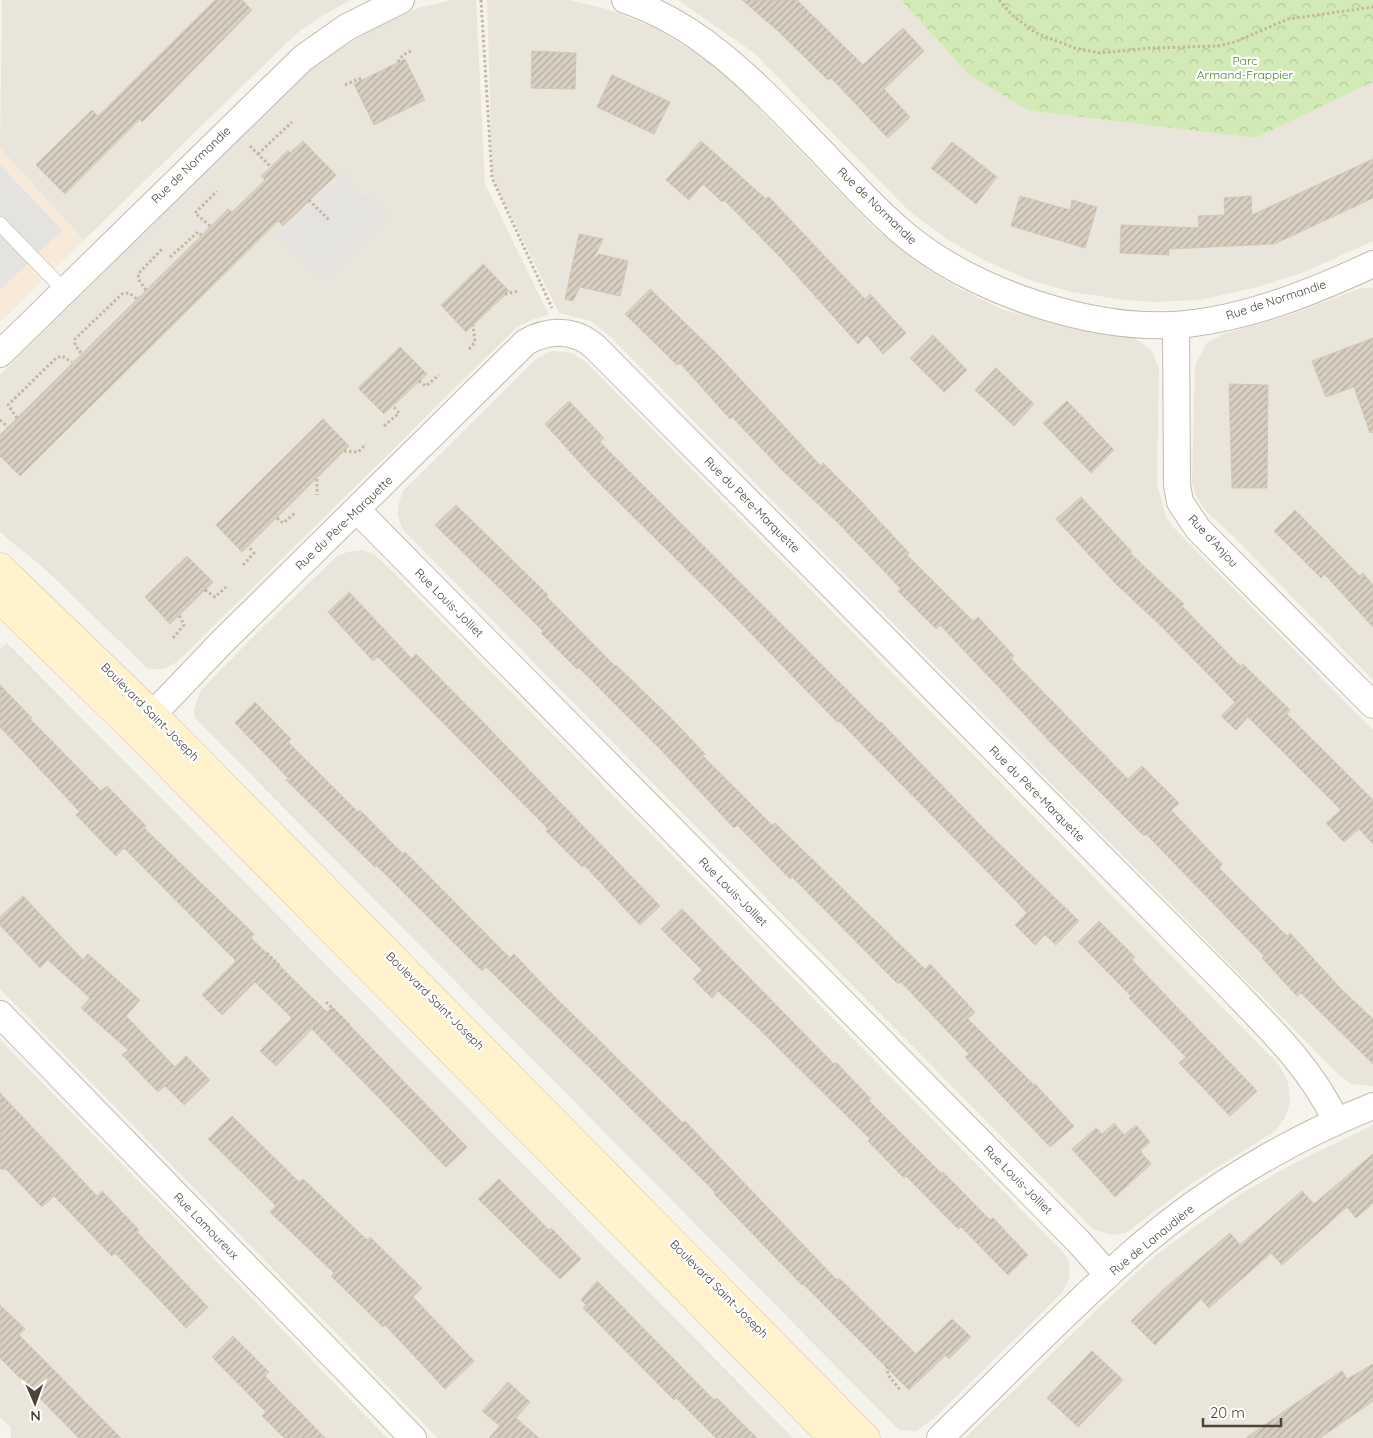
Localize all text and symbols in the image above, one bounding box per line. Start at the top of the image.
park label: Parc Armand-Frappier [1197,53,1294,82]
street label: Rue de Normandie [148,123,234,206]
street label: Rue de Normandie [835,164,920,247]
street label: Rue de Normandie [1224,276,1328,323]
street label: Rue du Père-Marquette [701,454,804,556]
street label: Rue du Père-Marquette [292,472,396,573]
street label: Rue d'Anjou [1185,511,1242,570]
street label: Rue Louis-Jolliet [412,565,487,640]
street label: Boulevard Saint-Joseph [98,659,203,764]
street label: Rue du Père-Marquette [986,743,1089,845]
street label: Rue Louis-Jolliet [696,854,771,929]
street label: Boulevard Saint-Joseph [383,948,488,1053]
street label: Rue Louis-Jolliet [981,1142,1056,1217]
street label: Rue Lamoureux [171,1189,242,1262]
street label: Rue de Lanaudière [1106,1201,1197,1278]
street label: Boulevard Saint-Joseph [667,1236,772,1341]
north arrow [10,1378,60,1428]
scale bar [1203,1396,1280,1428]
text: 20 m [1210,1403,1245,1422]
text: N [30,1407,41,1425]

